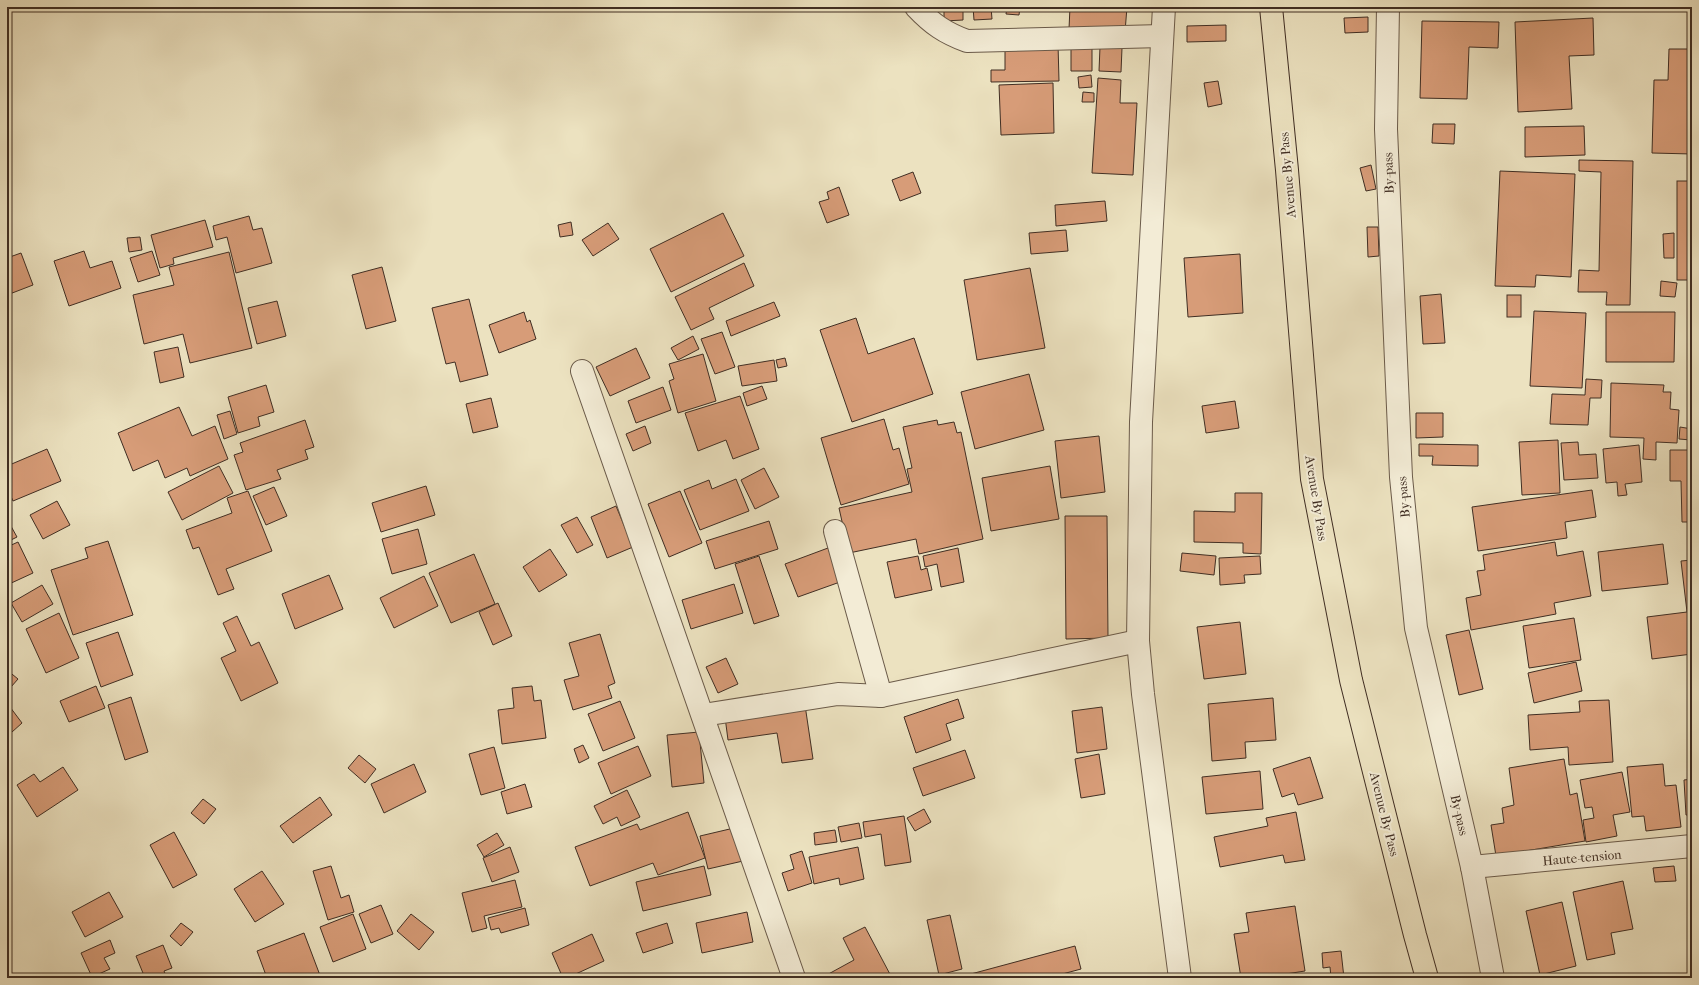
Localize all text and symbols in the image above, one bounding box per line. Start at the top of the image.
street label: Avenue By Pass [1276,131,1299,220]
street label: By-pass [1380,152,1397,194]
street label: Avenue By Pass [1302,453,1331,542]
street label: By-pass [1394,475,1413,518]
street label: Avenue By Pass [1367,769,1402,858]
street label: By-pass [1448,793,1472,837]
street label: Haute-tension [1542,847,1623,868]

